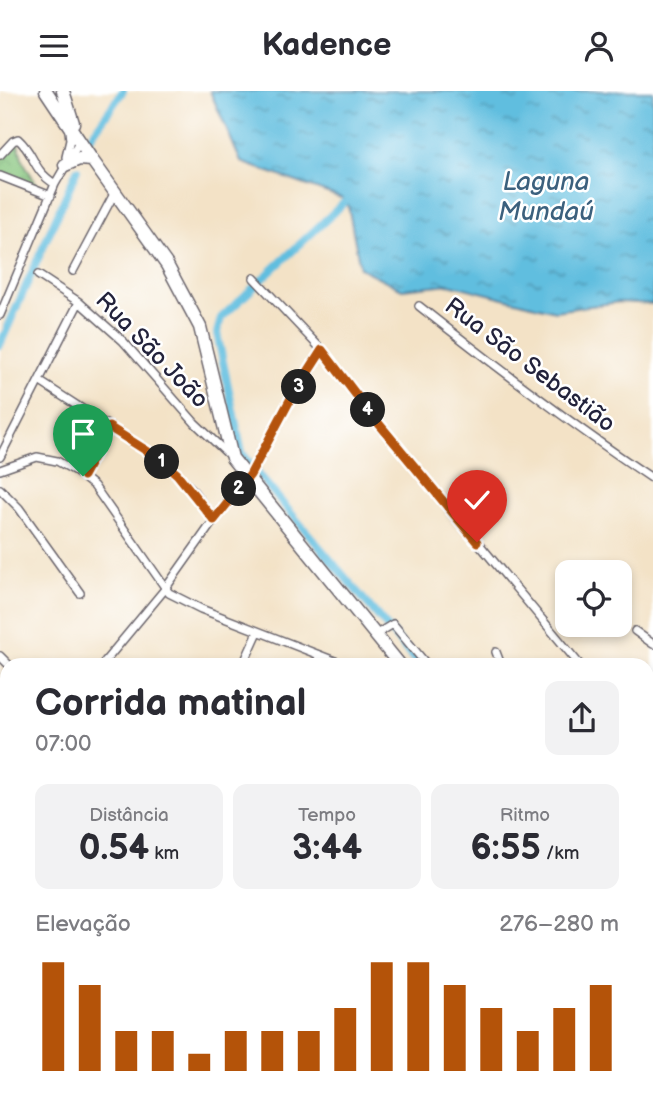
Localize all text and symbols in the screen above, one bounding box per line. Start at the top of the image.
text: Kadence [262,26,391,65]
icon: menu [35,27,73,65]
icon: person [580,27,618,65]
water label: Laguna Mundaú [498,167,594,228]
street label: Rua São João [89,286,215,414]
street label: Rua São Sebastião [439,291,621,439]
pin: 3 [282,369,316,405]
text: 3 [293,375,304,398]
pin: 4 [350,393,386,427]
text: 4 [362,398,373,421]
pin [53,404,113,476]
icon: arrive [64,415,102,453]
pin: 1 [144,445,180,479]
text: 1 [158,450,166,473]
pin [447,470,507,542]
pin: 2 [222,471,256,507]
text: 2 [233,477,244,500]
icon: check [458,481,496,519]
map controls [555,560,632,637]
button: locate [555,560,632,637]
text: Corrida matinal [35,681,306,726]
button: share [545,681,619,755]
text: 07:00 [35,730,92,758]
text: Distância [89,804,169,827]
text: Tempo [298,804,356,827]
text: Ritmo [500,804,550,827]
text: 0.54 [79,827,149,870]
text: 3:44 [292,827,362,870]
text: 6:55 [471,827,541,870]
text: km [149,842,179,865]
text: /km [541,842,579,865]
text: Elevação [35,910,131,938]
text: 276–280 m [499,910,619,938]

